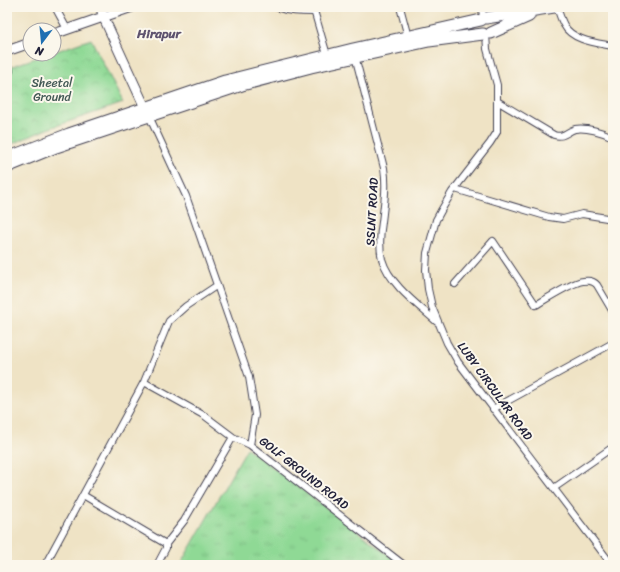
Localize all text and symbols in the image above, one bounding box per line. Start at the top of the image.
north arrow [22,22,62,62]
district label: Hirapur [136,22,183,45]
text: N [33,41,47,62]
park label: Sheetal Ground [32,72,73,108]
street label: SSLNT ROAD [359,176,385,247]
street label: LUBY CIRCULAR ROAD [451,337,539,446]
street label: GOLF GROUND ROAD [254,431,354,515]

